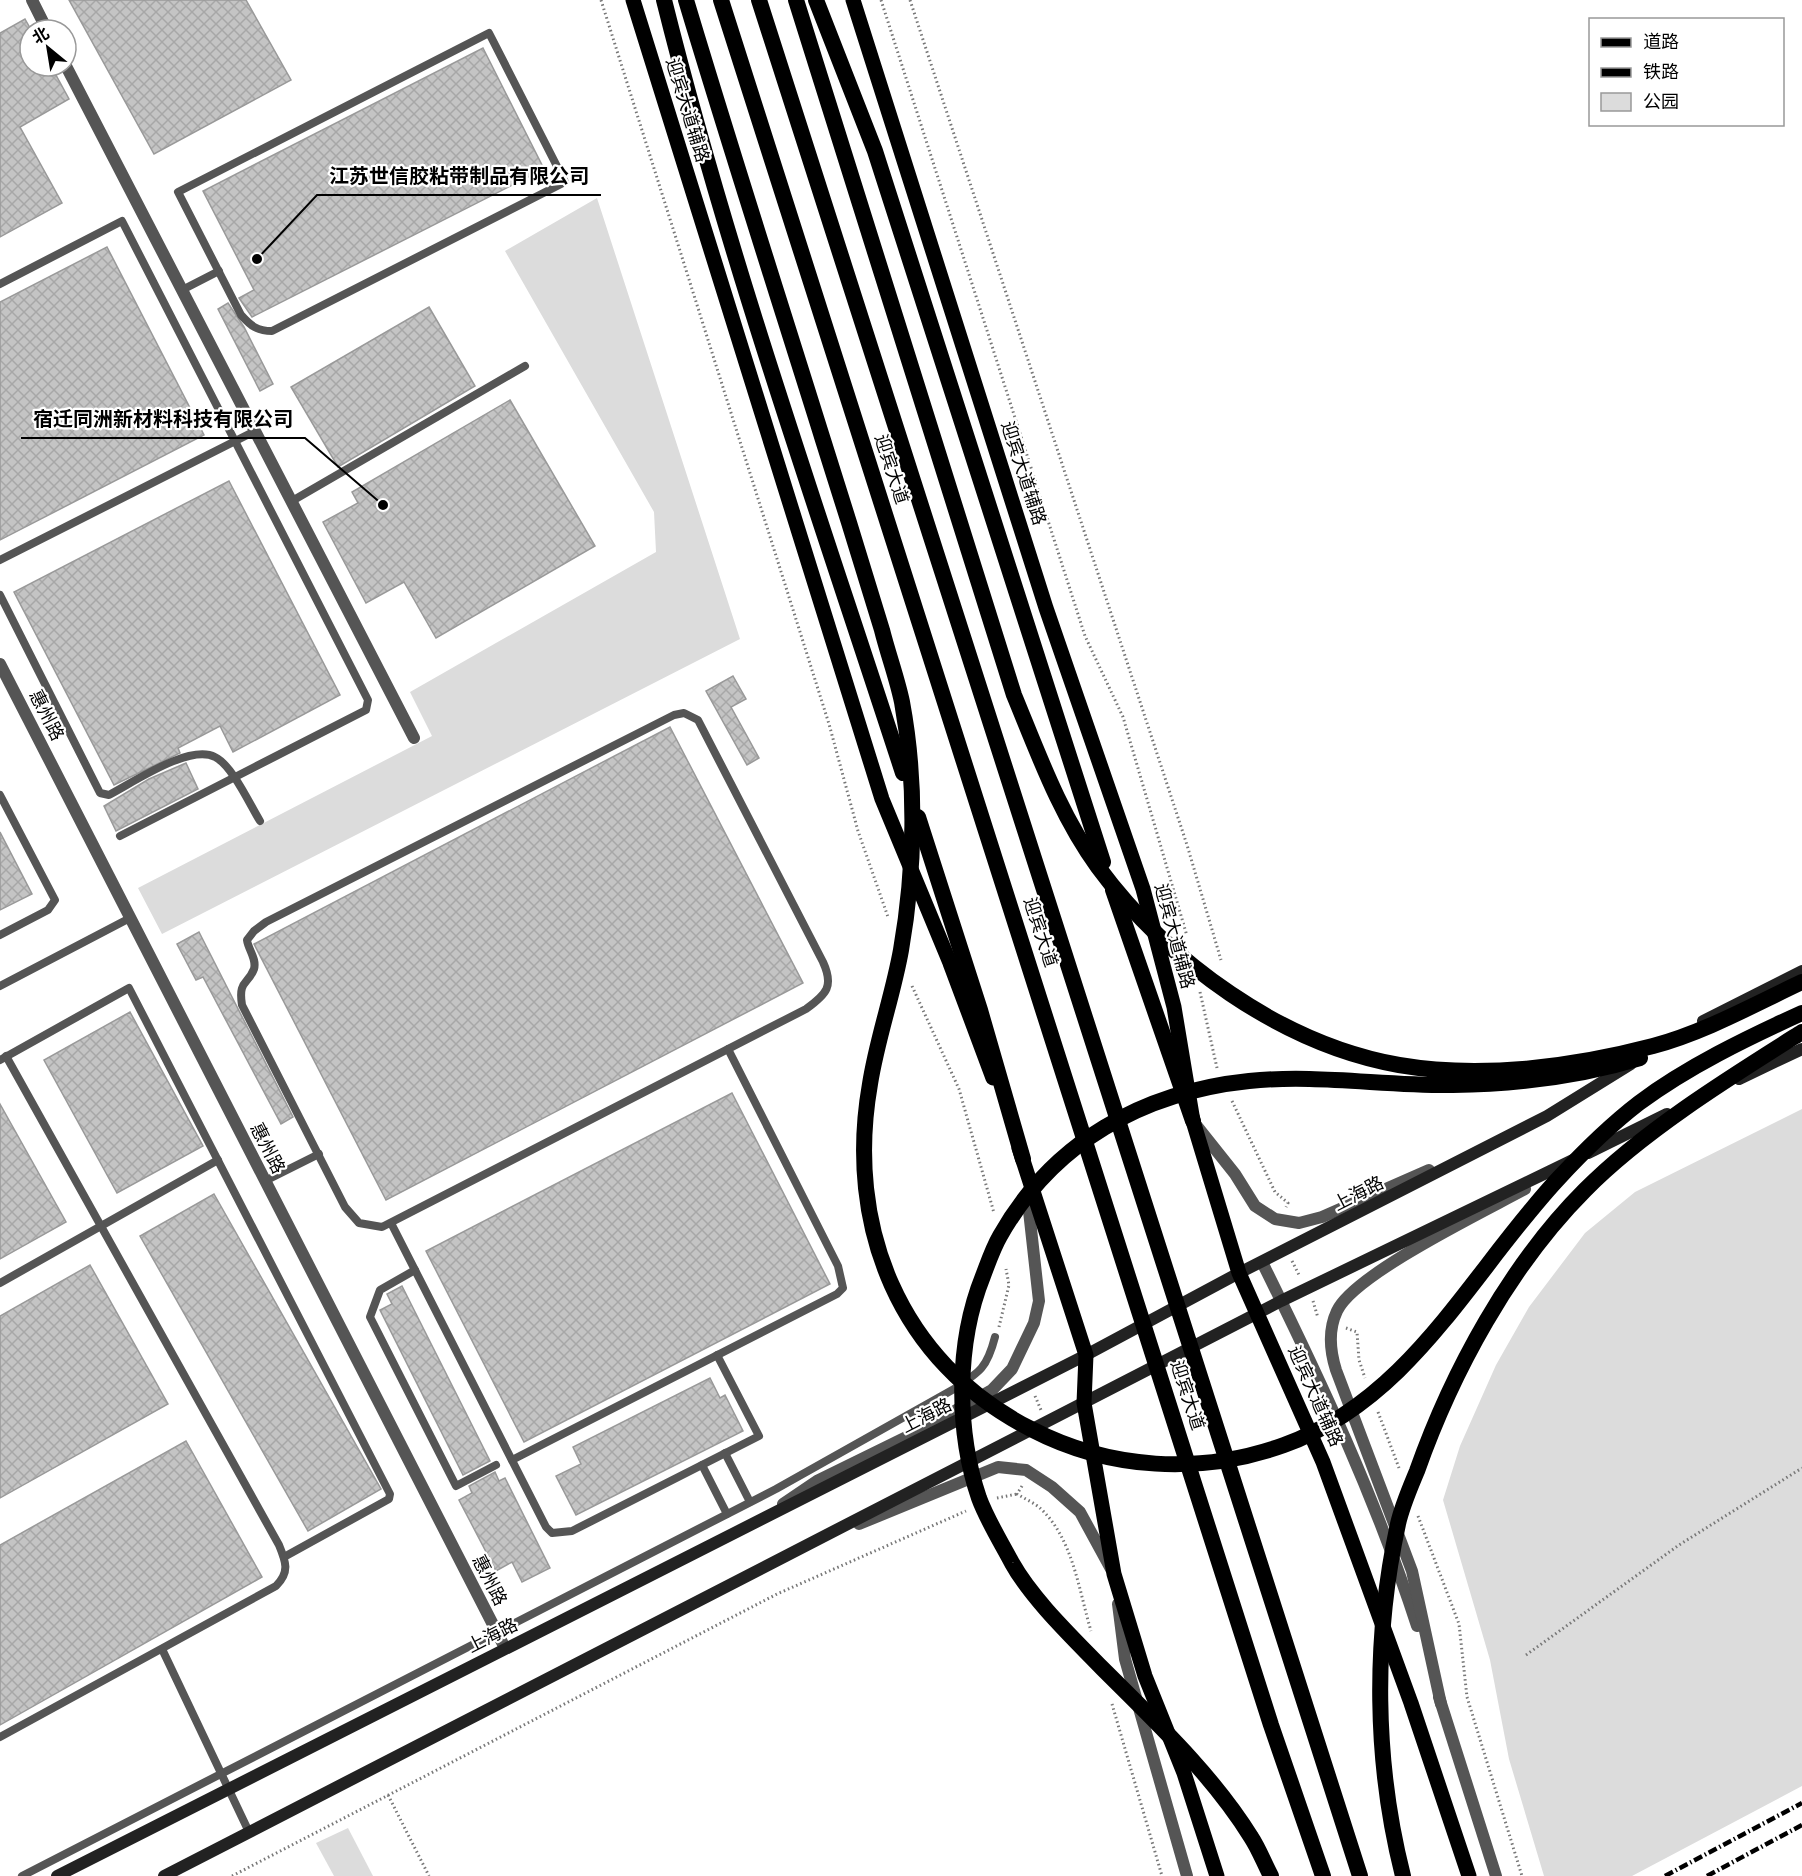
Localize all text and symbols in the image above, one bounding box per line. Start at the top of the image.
north arrow [18,18,78,78]
legend [1589,18,1784,126]
text: 北 [29,22,52,48]
text: 道路 [1643,31,1679,52]
street label: 迎宾大道辅路 [662,55,714,165]
text: 铁路 [1643,61,1679,82]
text: 公园 [1643,91,1679,112]
callout: 江苏世信胶粘带制品有限公司 [317,157,601,195]
text: 江苏世信胶粘带制品有限公司 [329,164,589,188]
callout: 宿迁同洲新材料科技有限公司 [21,400,305,438]
text: 宿迁同洲新材料科技有限公司 [33,407,293,431]
street label: 迎宾大道辅路 [997,418,1051,528]
street label: 迎宾大道 [871,432,913,506]
street label: 惠州路 [25,686,69,744]
street label: 迎宾大道辅路 [1151,881,1199,991]
street label: 迎宾大道 [1020,895,1062,969]
street label: 惠州路 [246,1119,290,1177]
street label: 上海路 [1329,1171,1387,1215]
street label: 迎宾大道辅路 [1284,1342,1348,1450]
street label: 迎宾大道 [1167,1358,1209,1432]
street label: 上海路 [897,1393,955,1437]
street label: 惠州路 [468,1551,512,1609]
street label: 上海路 [463,1613,521,1657]

